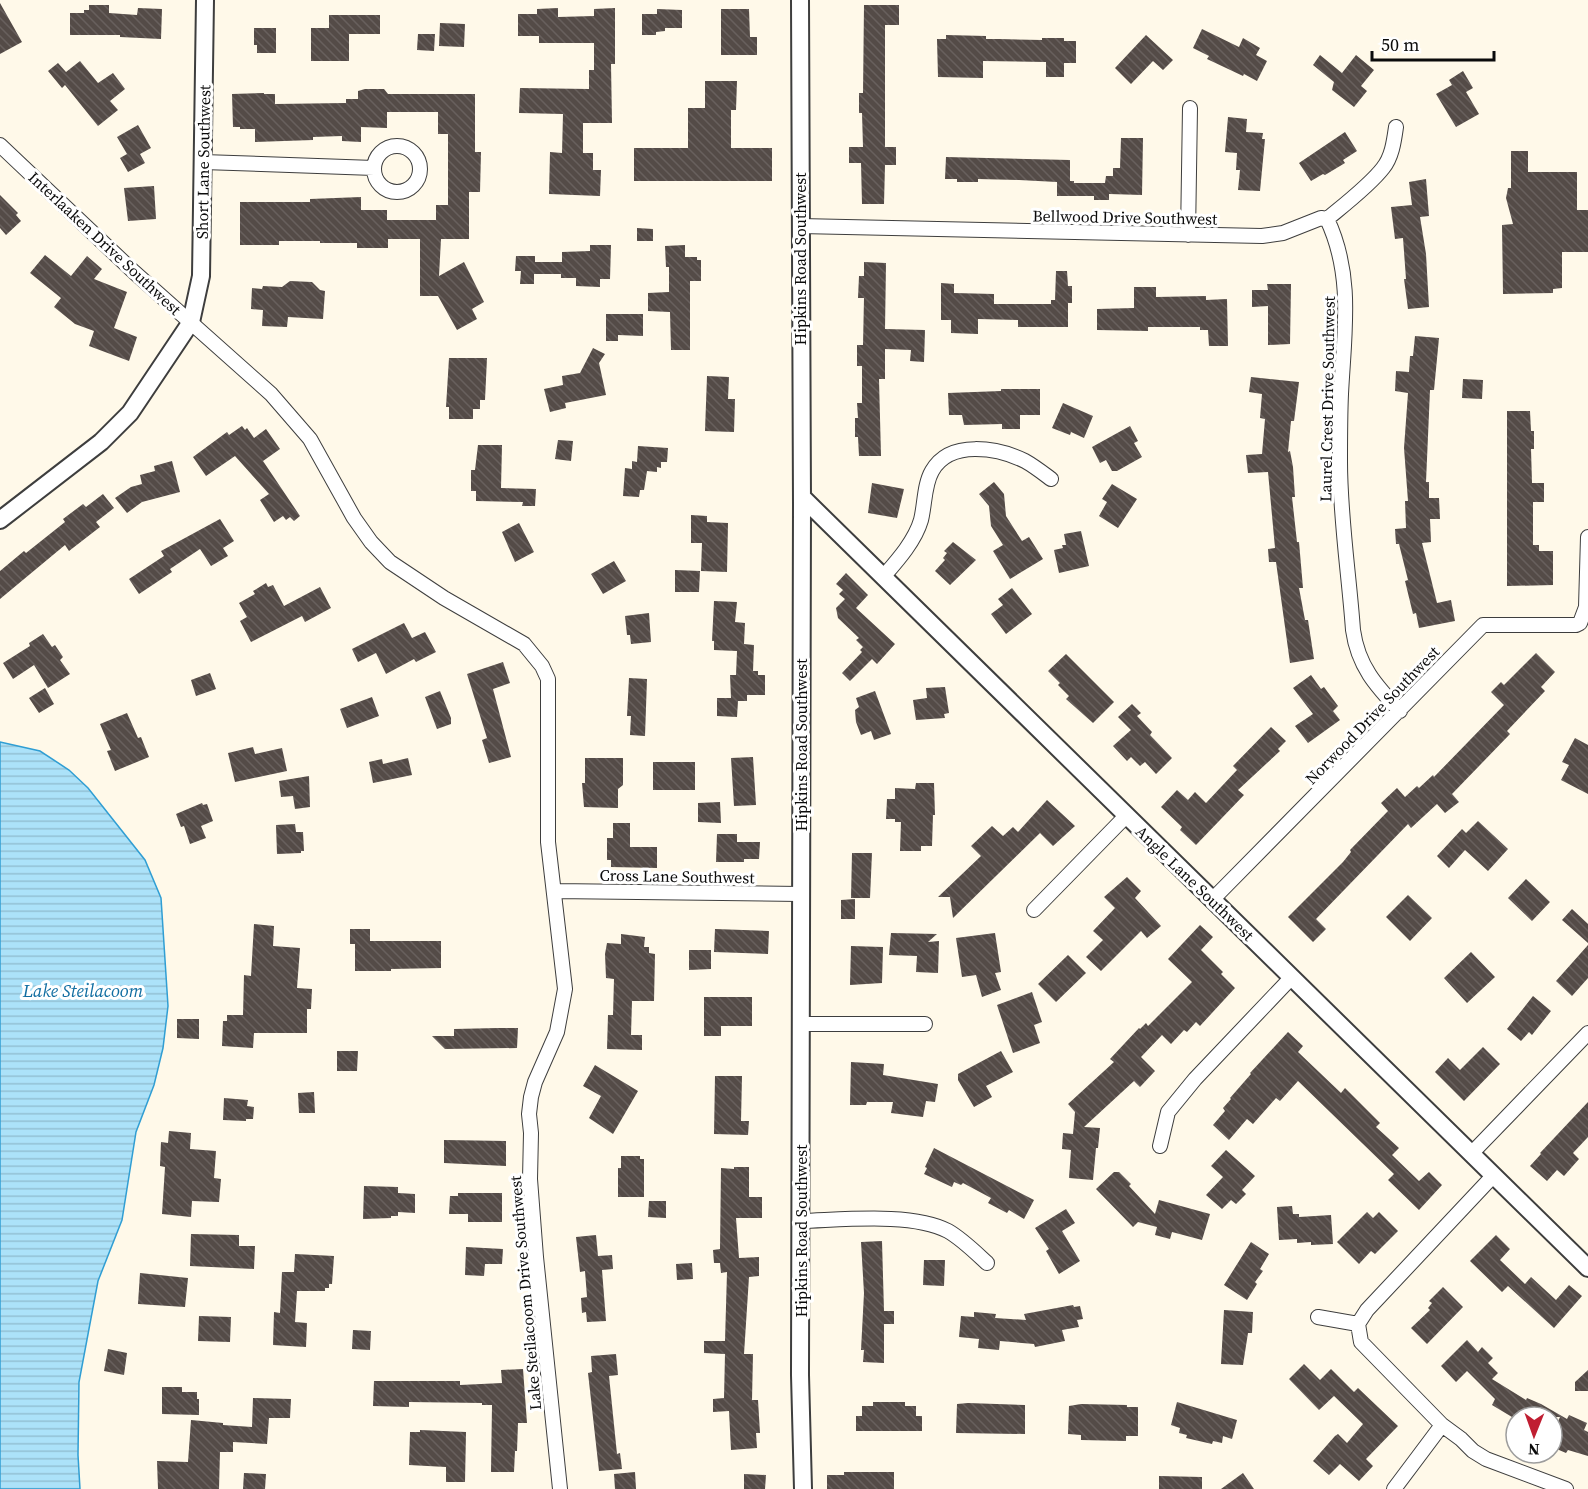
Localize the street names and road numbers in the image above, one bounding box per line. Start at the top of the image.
street label: Short Lane Southwest [191,84,215,239]
street label: Interlaaken Drive Southwest [24,166,187,320]
street label: Hipkins Road Southwest [789,172,811,345]
street label: Bellwood Drive Southwest [1032,204,1218,230]
street label: Laurel Crest Drive Southwest [1314,295,1340,502]
street label: Norwood Drive Southwest [1300,640,1445,789]
street label: Hipkins Road Southwest [790,658,812,831]
street label: Angle Lane Southwest [1131,821,1260,946]
street label: Cross Lane Southwest [599,864,755,888]
street label: Hipkins Road Southwest [790,1144,812,1317]
street label: Lake Steilacoom Drive Southwest [504,1174,546,1411]

